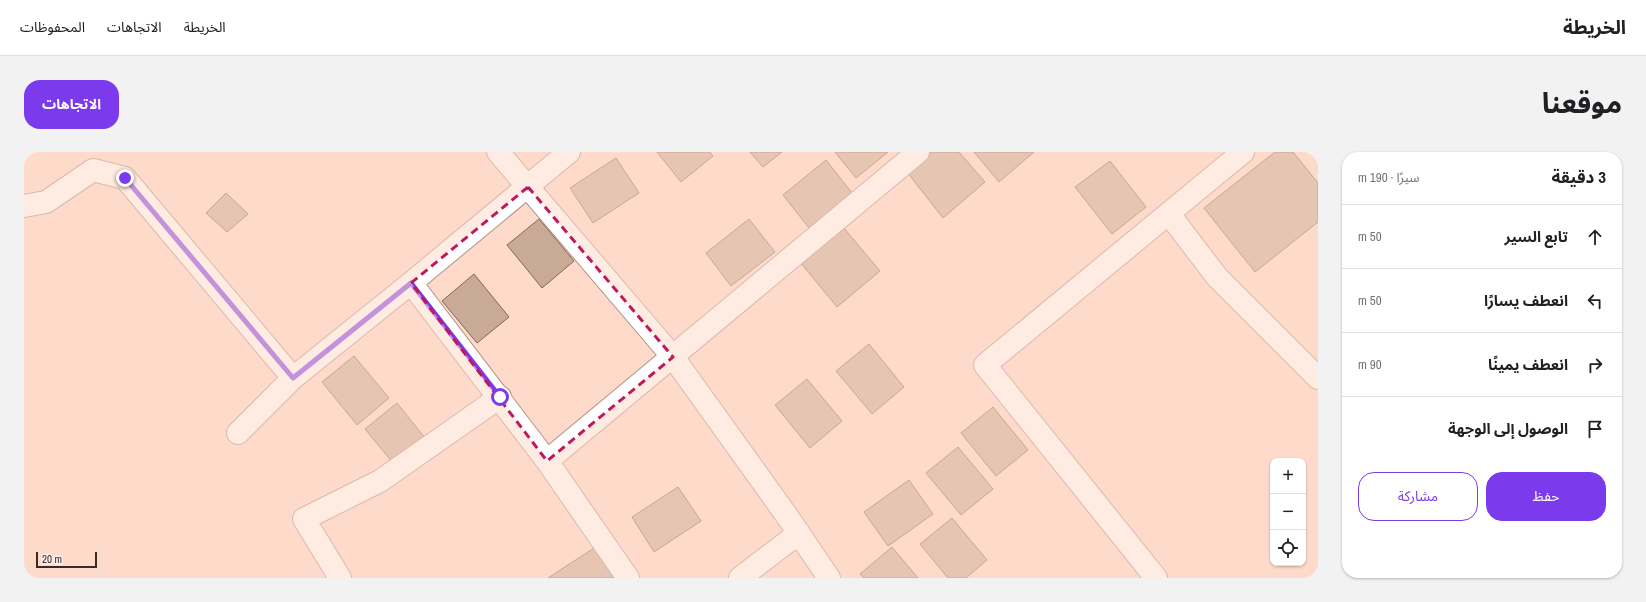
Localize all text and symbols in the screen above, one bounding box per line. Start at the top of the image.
text: الخريطة [1563,14,1626,40]
text: المحفوظات [20,18,85,36]
text: الاتجاهات [107,18,162,36]
text: الخريطة [184,18,226,36]
button: الاتجاهات [24,80,119,129]
text: موقعنا [1542,84,1622,122]
text: 3 دقيقة [1552,165,1606,188]
route end [116,169,134,187]
text: سيرًا · 190 m [1358,169,1420,186]
text: تابع السير [1504,226,1568,247]
icon: ahead [1584,226,1606,248]
text: 50 m [1358,228,1382,245]
text: انعطف يسارًا [1484,290,1568,311]
icon: left [1584,290,1606,312]
text: 50 m [1358,292,1382,309]
text: انعطف يمينًا [1488,354,1568,375]
icon: right [1584,354,1606,376]
text: 90 m [1358,356,1382,373]
route start [491,388,509,406]
text: الوصول إلى الوجهة [1448,418,1568,439]
icon: arrive [1584,418,1606,440]
map controls [1270,458,1306,566]
button: + [1270,458,1306,494]
button: مشاركة [1358,472,1478,521]
button: حفظ [1486,472,1606,521]
button: − [1270,494,1306,530]
button: locate [1270,530,1306,566]
scale bar [36,550,97,569]
text: 20 m [42,552,62,566]

